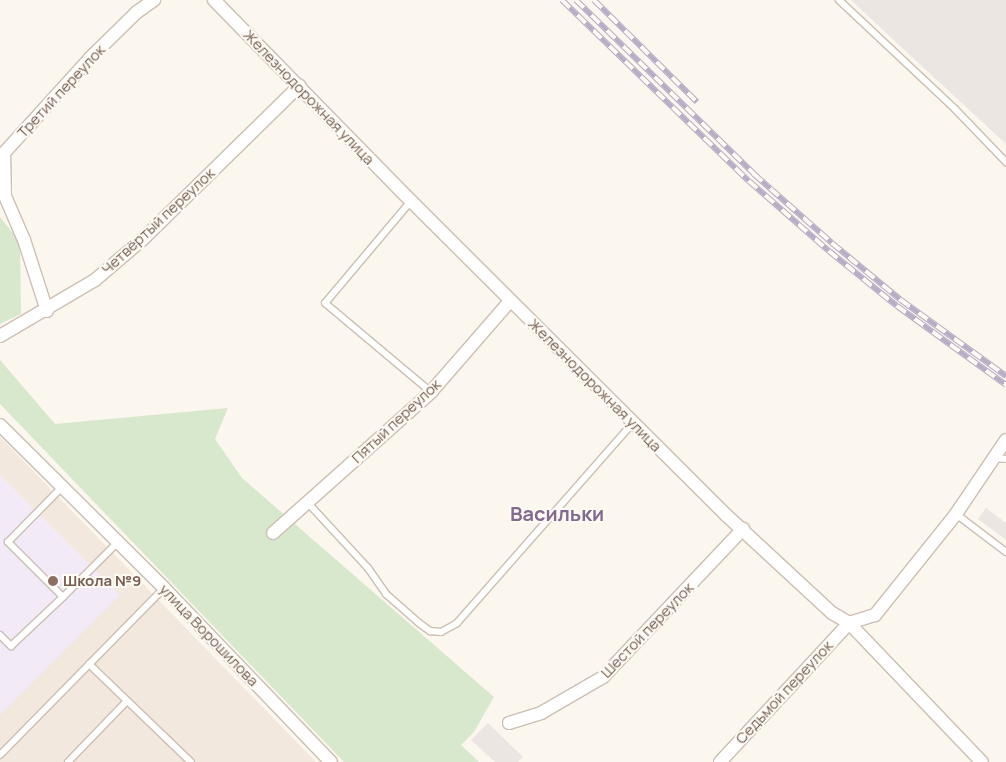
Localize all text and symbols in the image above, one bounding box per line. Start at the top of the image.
street label: Железнодорожная улица [240,26,378,168]
street label: Третий переулок [13,41,109,141]
street label: Четвёртый переулок [98,164,218,278]
street label: Железнодорожная улица [525,315,665,455]
street label: Пятый переулок [348,375,444,467]
district label: Васильки [510,501,604,525]
place label: Школа №9 [63,572,141,590]
marker: Школа №9 [47,575,59,587]
street label: Шестой переулок [597,579,697,681]
street label: улица Ворошилова [156,580,262,690]
street label: Седьмой переулок [732,637,836,747]

